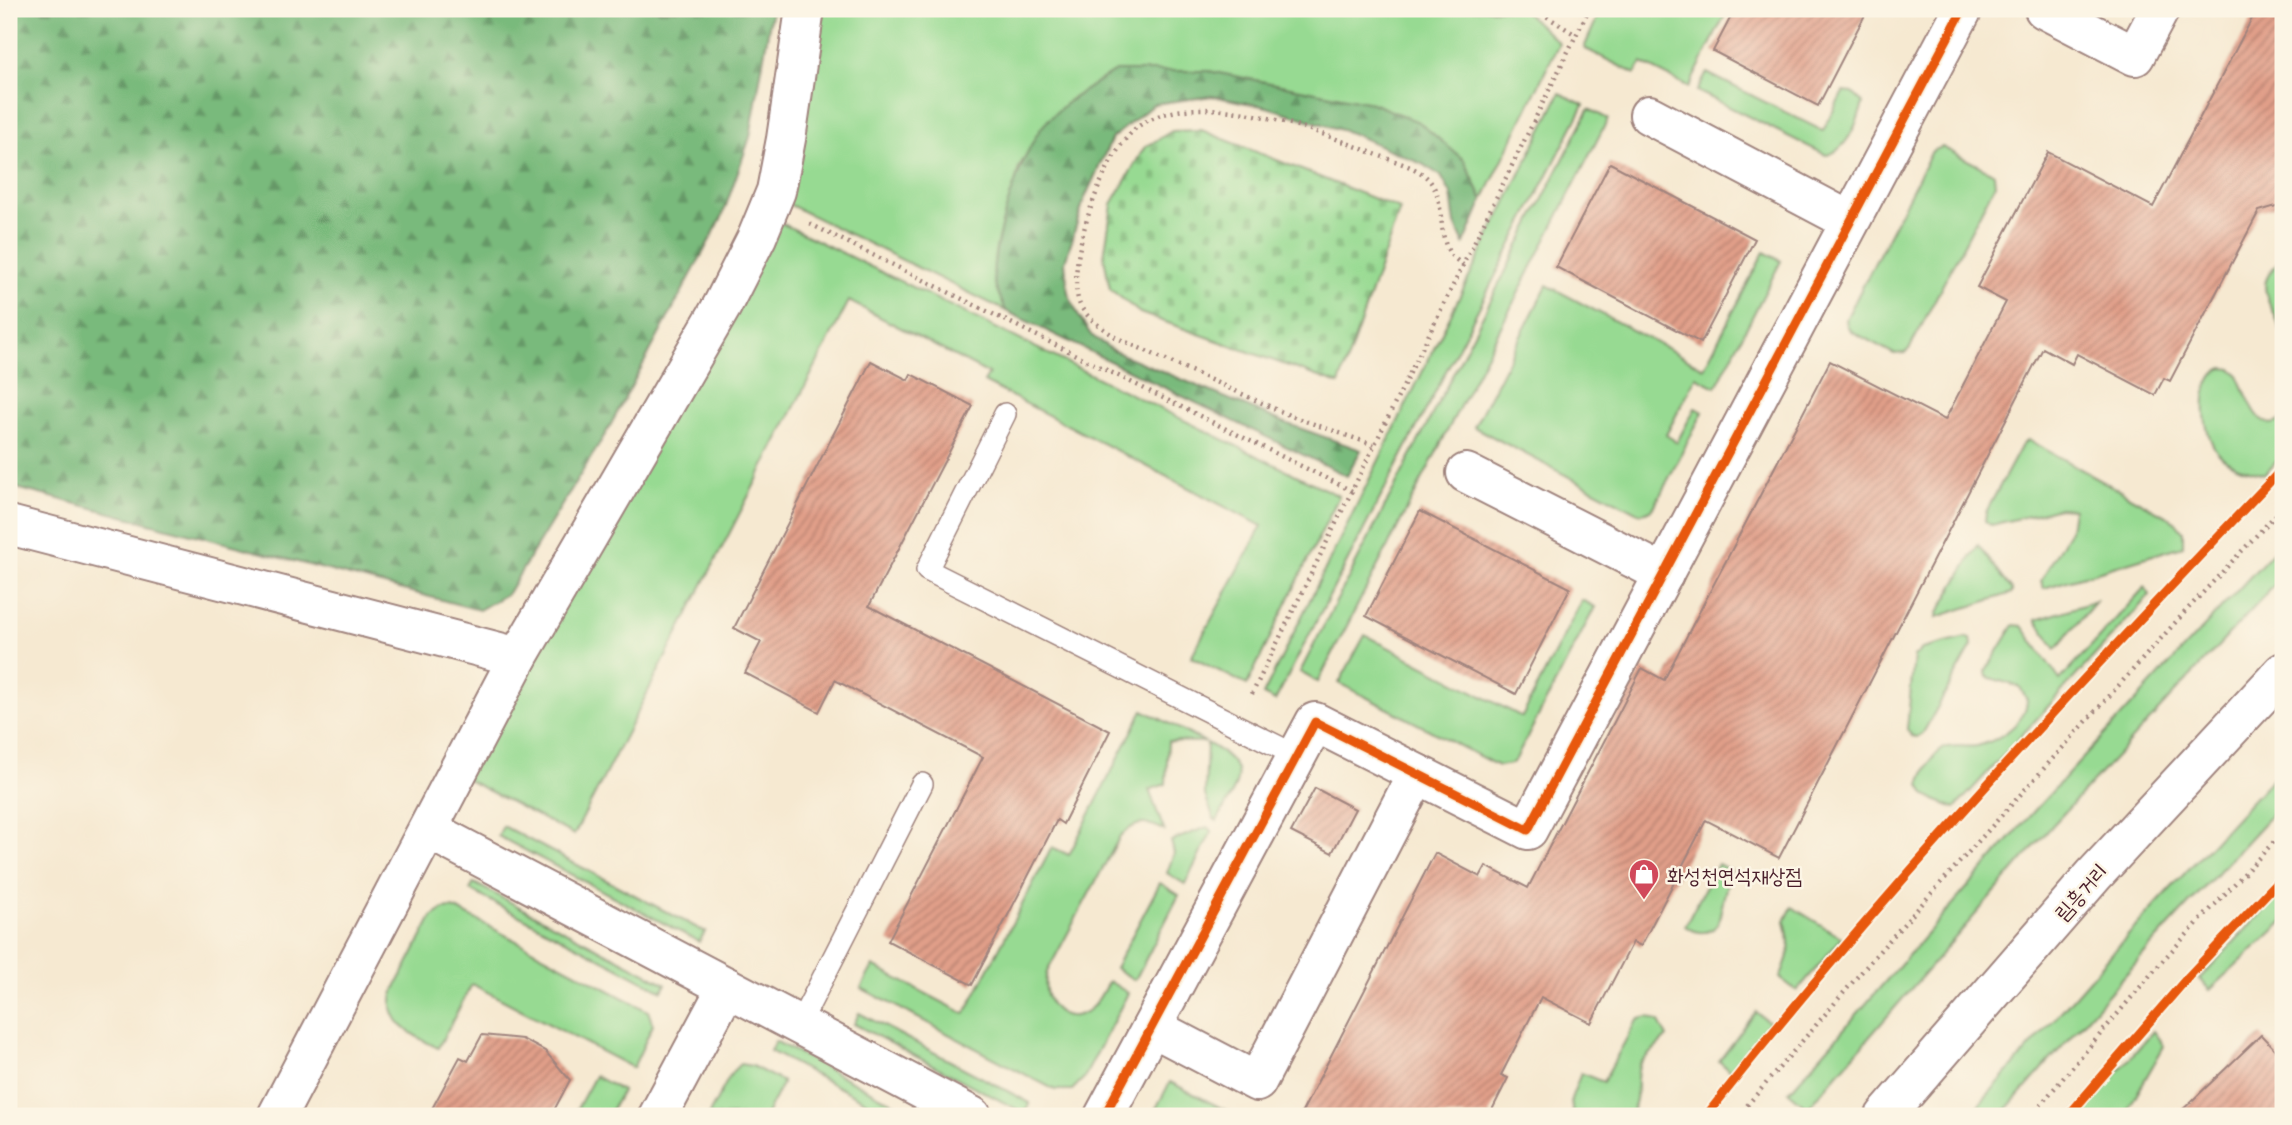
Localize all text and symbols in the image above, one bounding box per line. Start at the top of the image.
shop icon: 화성천연석재상점 [1627,857,1661,901]
street label: 림흥거리 [2047,857,2113,925]
place label: 화성천연석재상점 [1667,861,1802,888]

